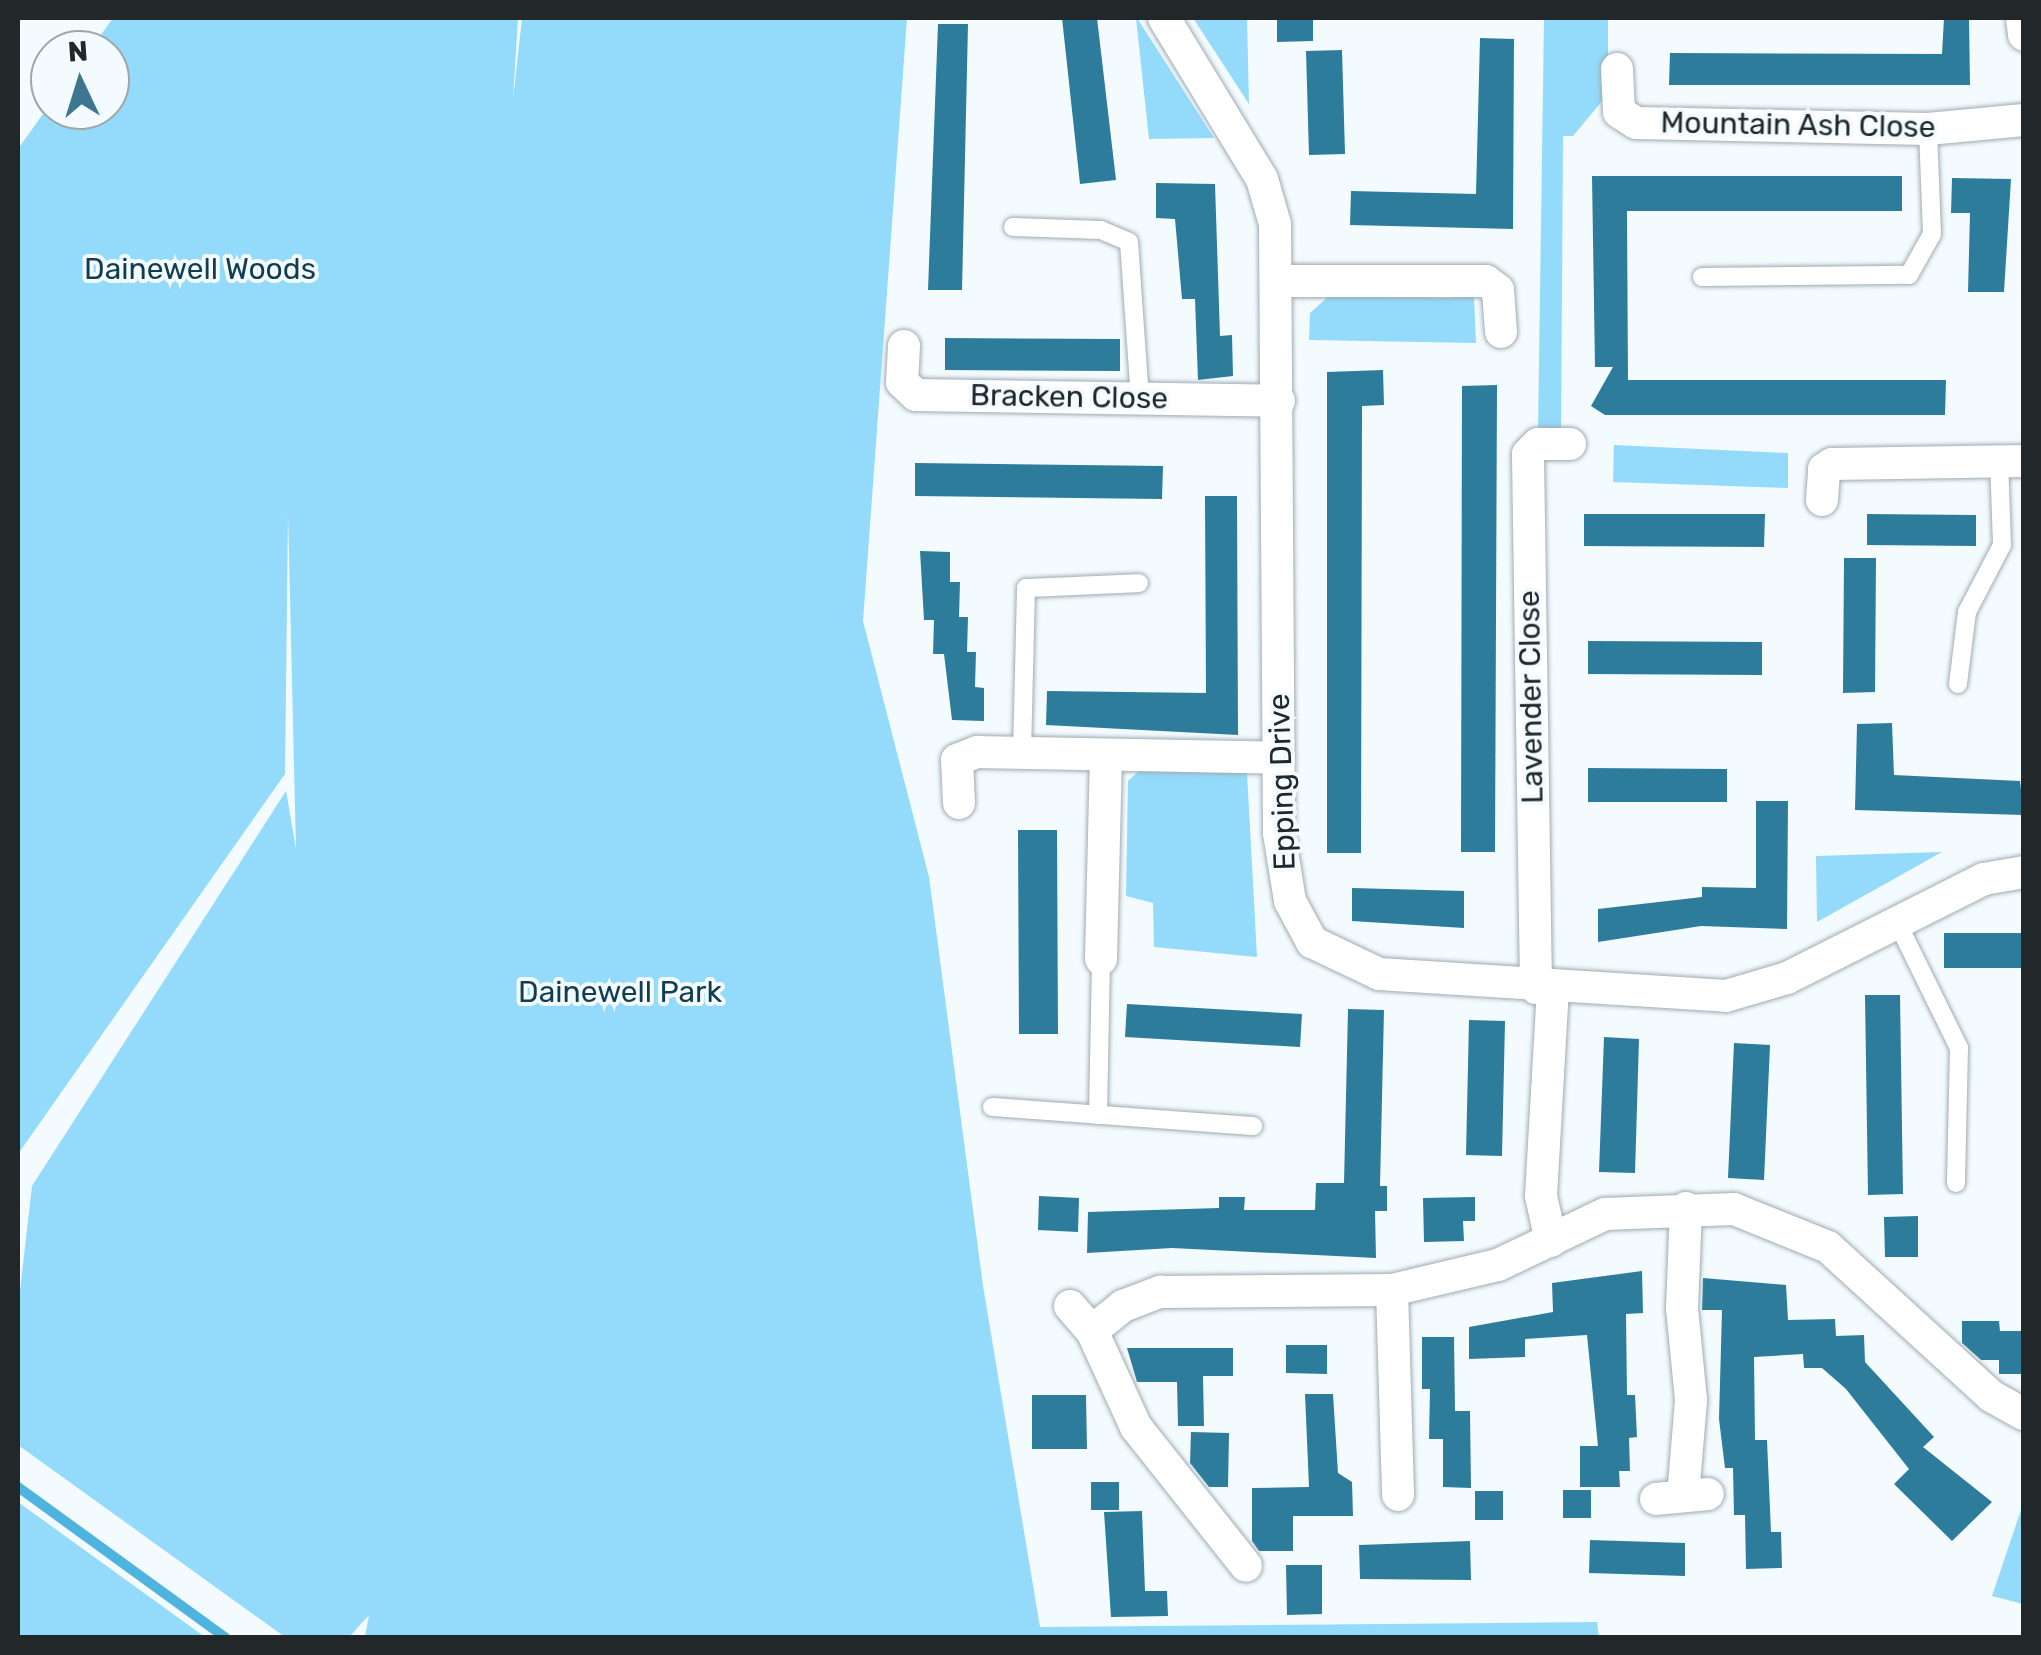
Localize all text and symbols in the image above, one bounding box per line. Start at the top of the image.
north arrow [30,30,130,130]
text: N [67,34,89,69]
street label: Mountain Ash Close [1660,105,1936,145]
park label: Dainewell Woods [84,251,316,287]
street label: Bracken Close [970,377,1168,417]
street label: Lavender Close [1511,590,1551,804]
street label: Epping Drive [1261,693,1303,871]
park label: Dainewell Park [518,974,722,1010]

